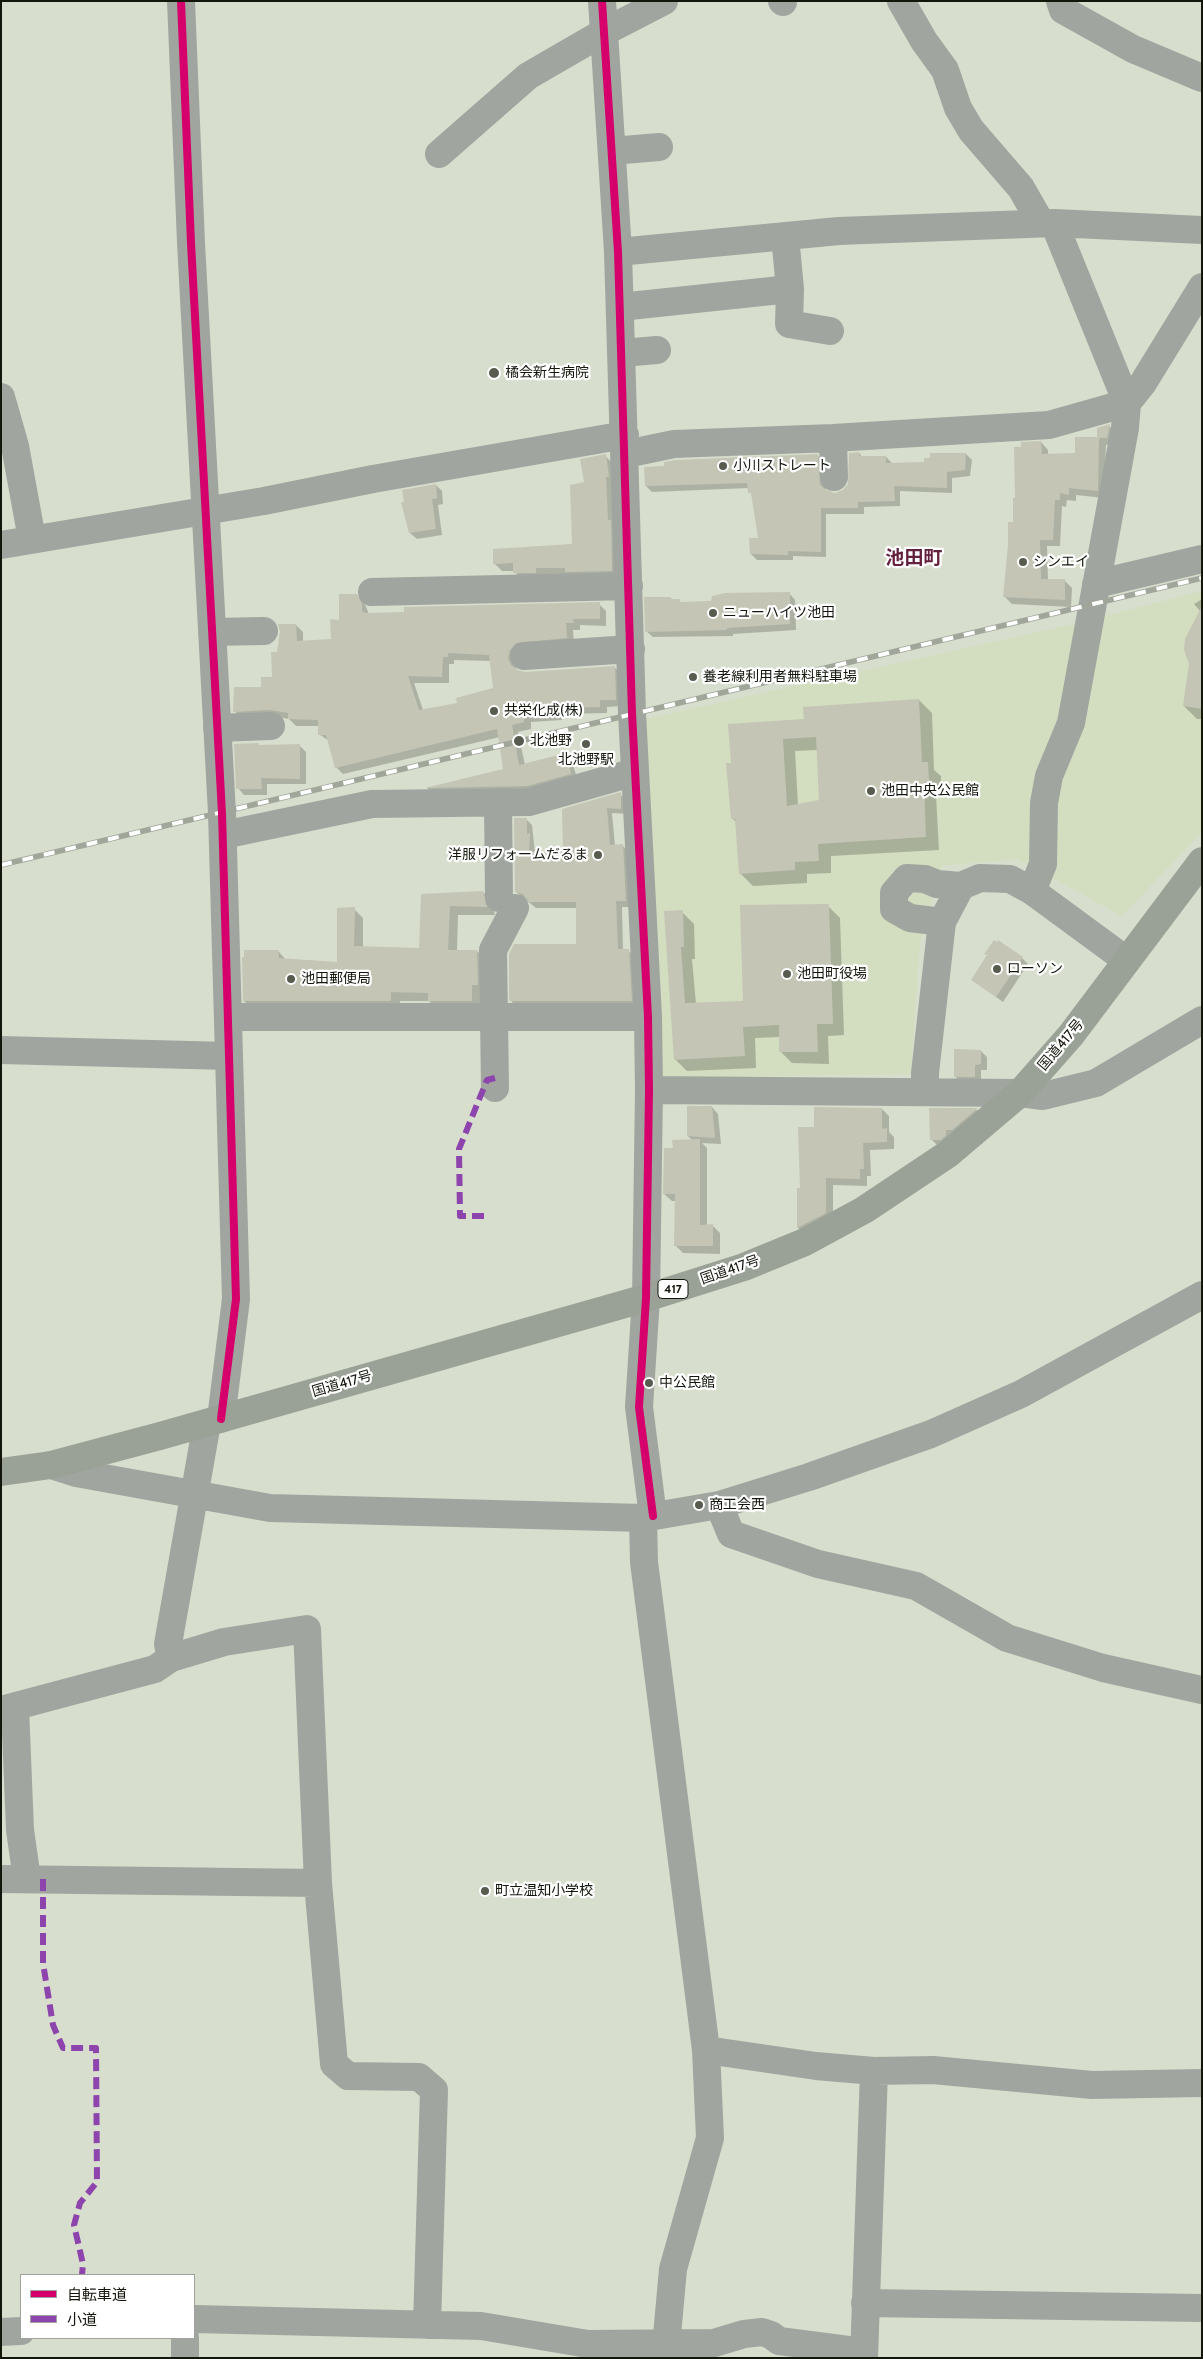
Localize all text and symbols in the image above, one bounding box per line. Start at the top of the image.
place label: 橘会新生病院 [505,365,589,381]
marker: 橘会新生病院 [487,366,501,380]
place label: 小川ストレート [733,458,831,474]
marker: 小川ストレート [717,460,729,472]
district label: 池田町 [886,547,942,569]
place label: シンエイ [1033,554,1089,570]
marker: シンエイ [1017,556,1029,568]
place label: ニューハイツ池田 [723,605,835,621]
marker: ニューハイツ池田 [707,607,719,619]
place label: 養老線利用者無料駐車場 [703,669,857,685]
marker: 養老線利用者無料駐車場 [687,671,699,683]
place label: 共栄化成(株) [504,703,583,719]
marker: 共栄化成(株) [488,705,500,717]
place label: 北池野 [530,733,572,749]
marker: 北池野 [512,734,526,748]
marker: 北池野駅 [580,738,592,750]
place label: 北池野駅 [558,752,614,768]
place label: 池田中央公民館 [881,783,979,799]
marker: 池田中央公民館 [865,785,877,797]
place label: 洋服リフォームだるま [448,847,588,863]
marker: 洋服リフォームだるま [592,849,604,861]
place label: ローソン [1007,961,1063,977]
marker: ローソン [991,963,1003,975]
place label: 池田町役場 [797,966,867,982]
marker: 池田町役場 [781,968,793,980]
place label: 池田郵便局 [301,971,371,987]
marker: 池田郵便局 [285,973,297,985]
street label: 国道417号 [1035,1016,1087,1074]
street label: 国道417号 [698,1252,762,1288]
road number: 417 [658,1280,688,1298]
street label: 国道417号 [310,1367,374,1401]
place label: 中公民館 [659,1375,715,1391]
marker: 中公民館 [643,1377,655,1389]
place label: 商工会西 [709,1497,765,1513]
marker: 商工会西 [693,1499,705,1511]
place label: 町立温知小学校 [495,1883,593,1899]
marker: 町立温知小学校 [479,1885,491,1897]
legend [20,2274,195,2339]
text: 自転車道 [67,2286,127,2304]
text: 小道 [67,2311,97,2329]

